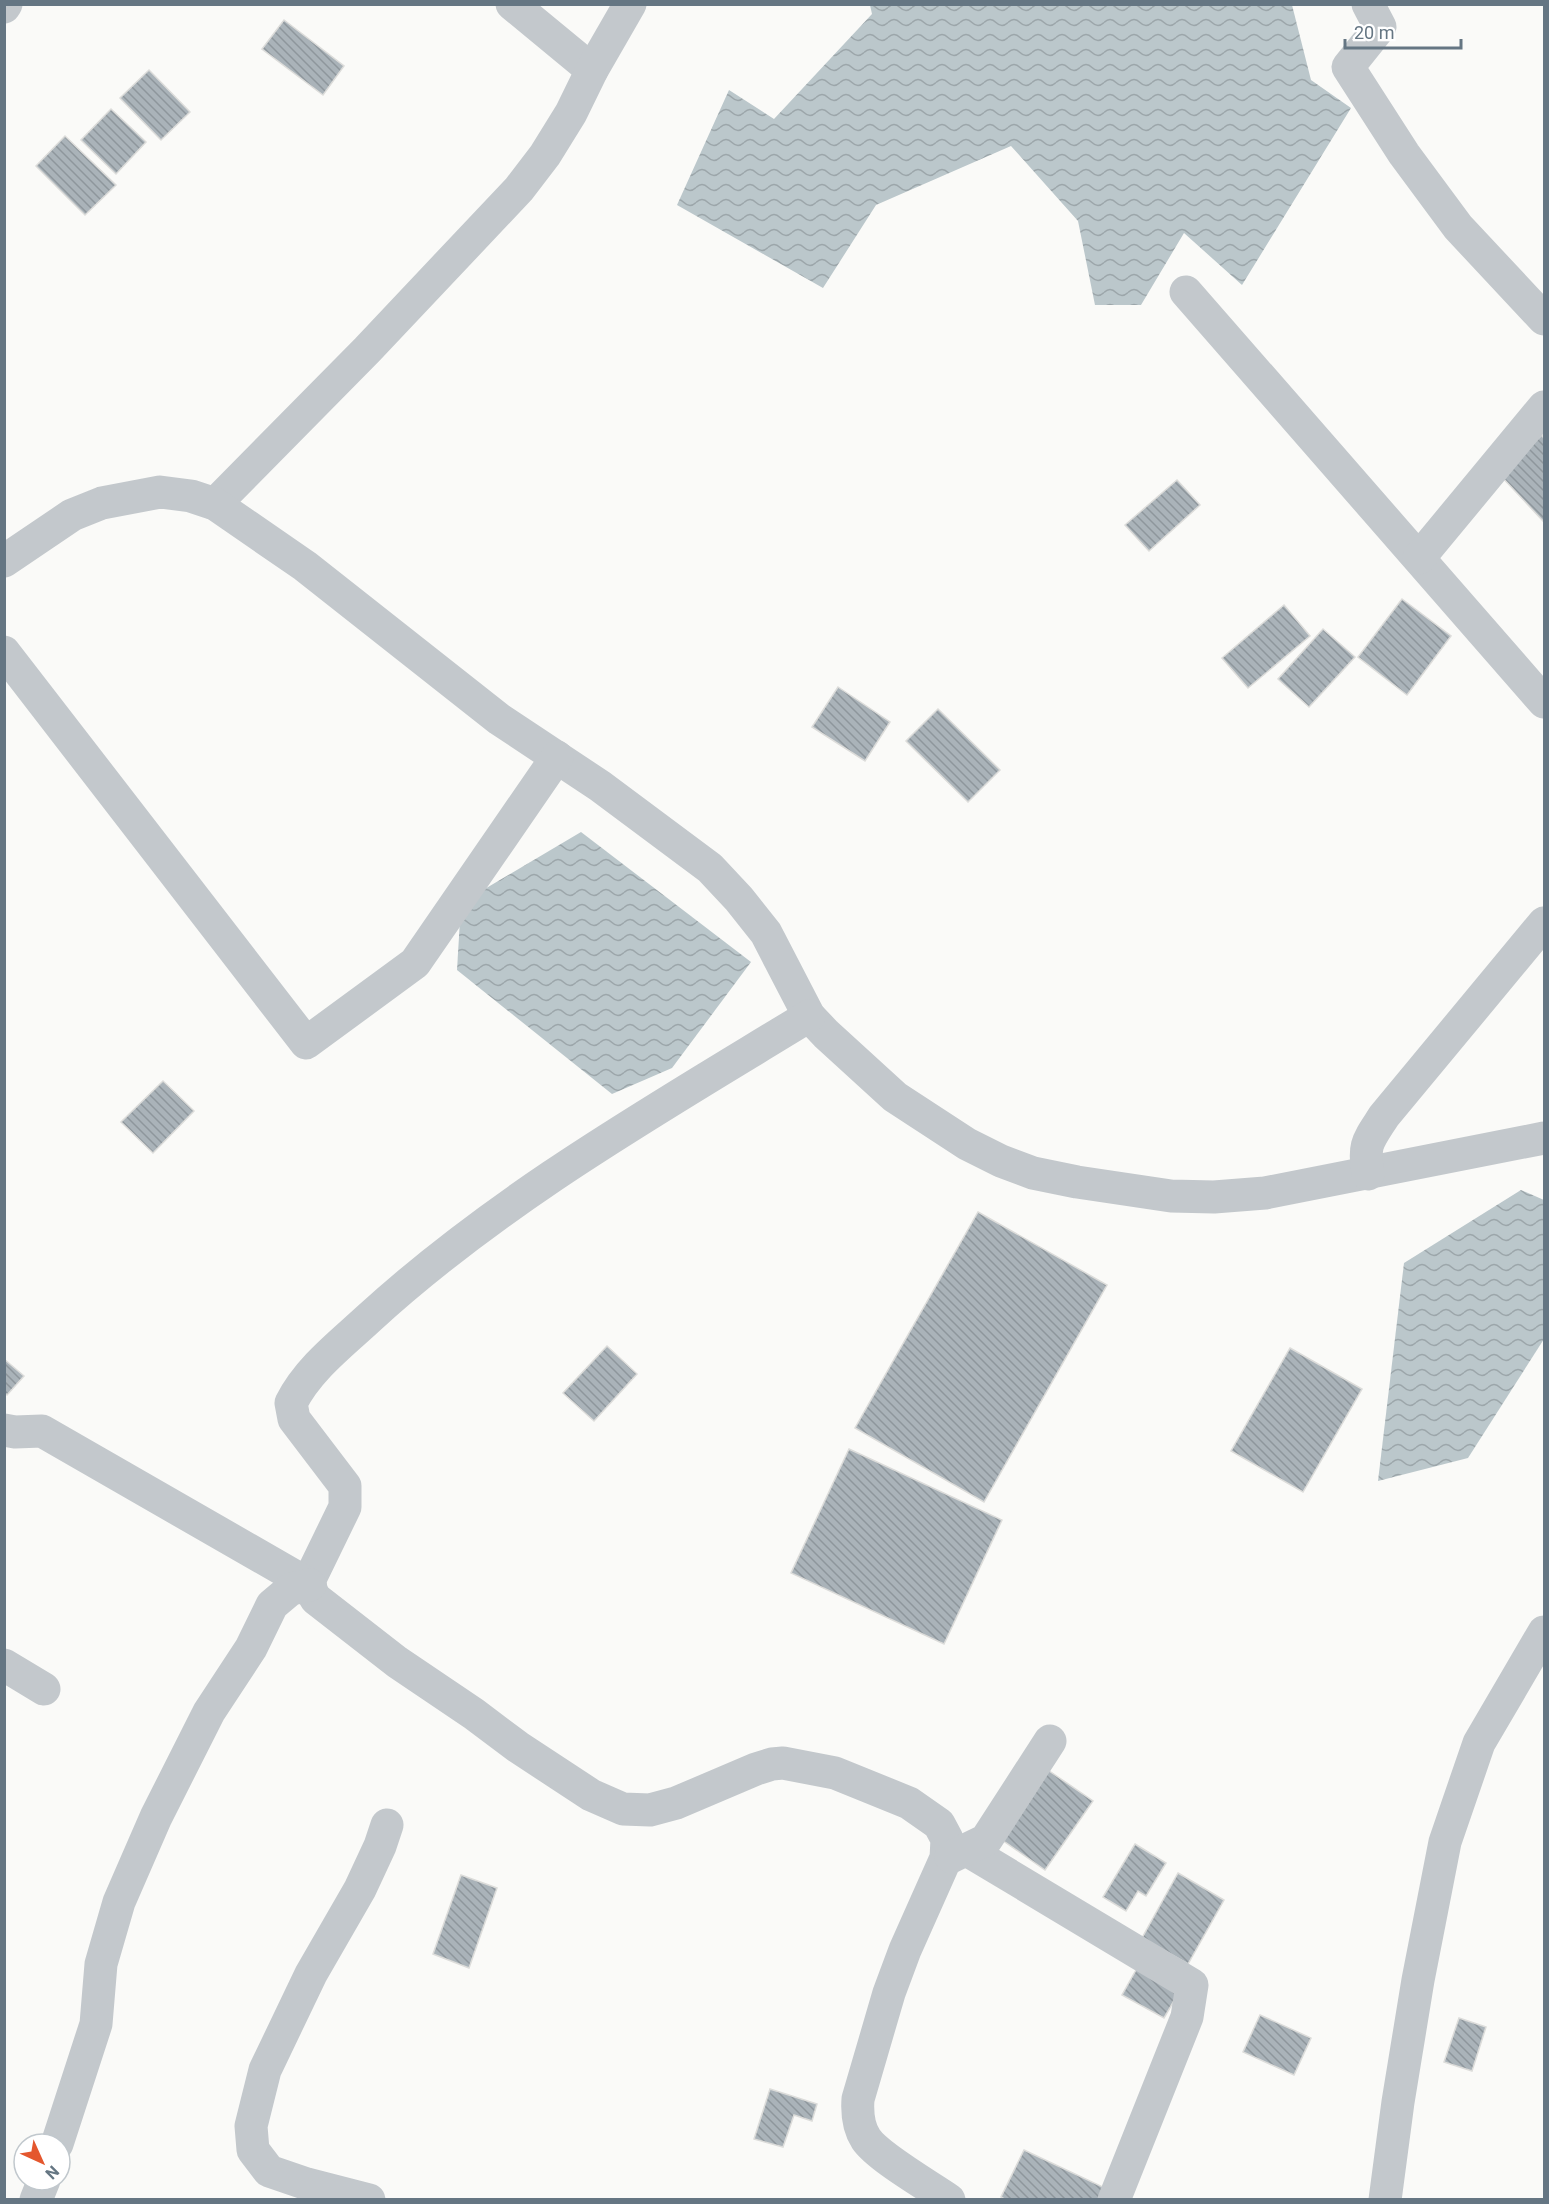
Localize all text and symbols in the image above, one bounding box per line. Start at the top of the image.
scale bar [1345,12,1460,50]
text: 20 m [1354,22,1394,43]
north arrow [12,2132,72,2192]
text: N [42,2162,63,2183]

